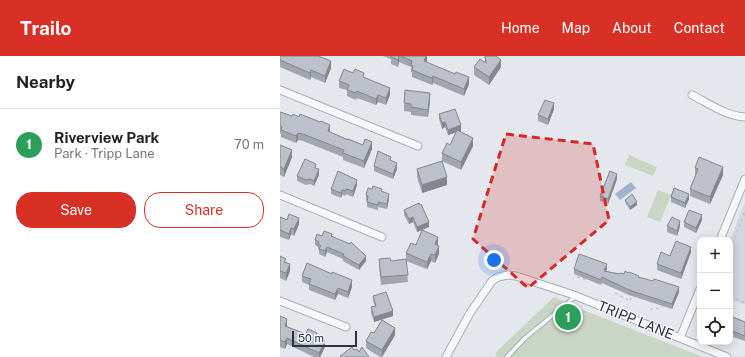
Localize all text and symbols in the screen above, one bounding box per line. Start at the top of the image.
text: Trailo [20,17,72,39]
text: Home [501,20,540,36]
text: Map [562,20,590,36]
text: About [612,20,652,36]
text: Contact [674,20,725,36]
text: Nearby [16,72,75,92]
text: Riverview Park [54,129,159,146]
text: 1 [26,137,32,152]
text: 70 m [234,137,264,152]
text: Park · Tripp Lane [54,146,155,161]
button: Save [16,192,136,228]
button: Share [144,192,264,228]
map controls [697,237,733,345]
button: + [697,237,733,273]
your location [484,250,504,270]
button: − [697,273,733,309]
street label: TRIPP LANE [596,298,676,342]
pin: 1 [555,302,581,332]
button: locate [697,309,733,345]
scale bar [292,329,357,348]
text: 50 m [298,332,324,344]

